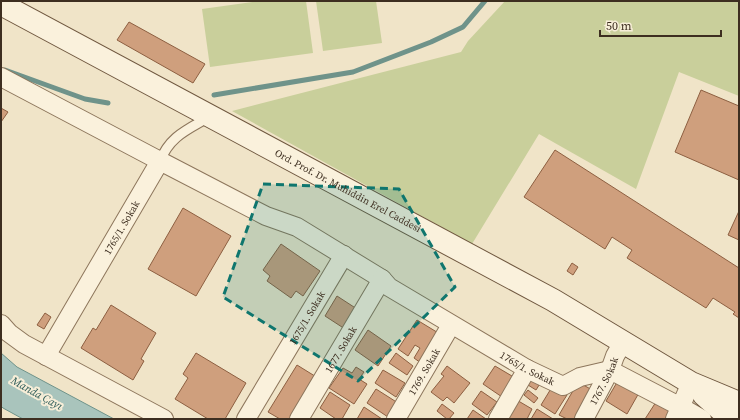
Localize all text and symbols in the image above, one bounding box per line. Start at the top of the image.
scale bar [600,12,721,38]
text: 50 m [606,18,632,34]
street label: Ord. Prof. Dr. Muhiddin Erel Caddesi [273,146,423,235]
street label: 1765/1. Sokak [101,198,143,257]
street label: 1675/1. Sokak [286,288,328,347]
street label: 1677. Sokak [322,323,360,375]
street label: 1769. Sokak [405,346,443,397]
street label: 1765/1. Sokak [498,348,557,388]
street label: 1767. Sokak [587,355,621,407]
water label: Manda Çayı [7,373,66,414]

